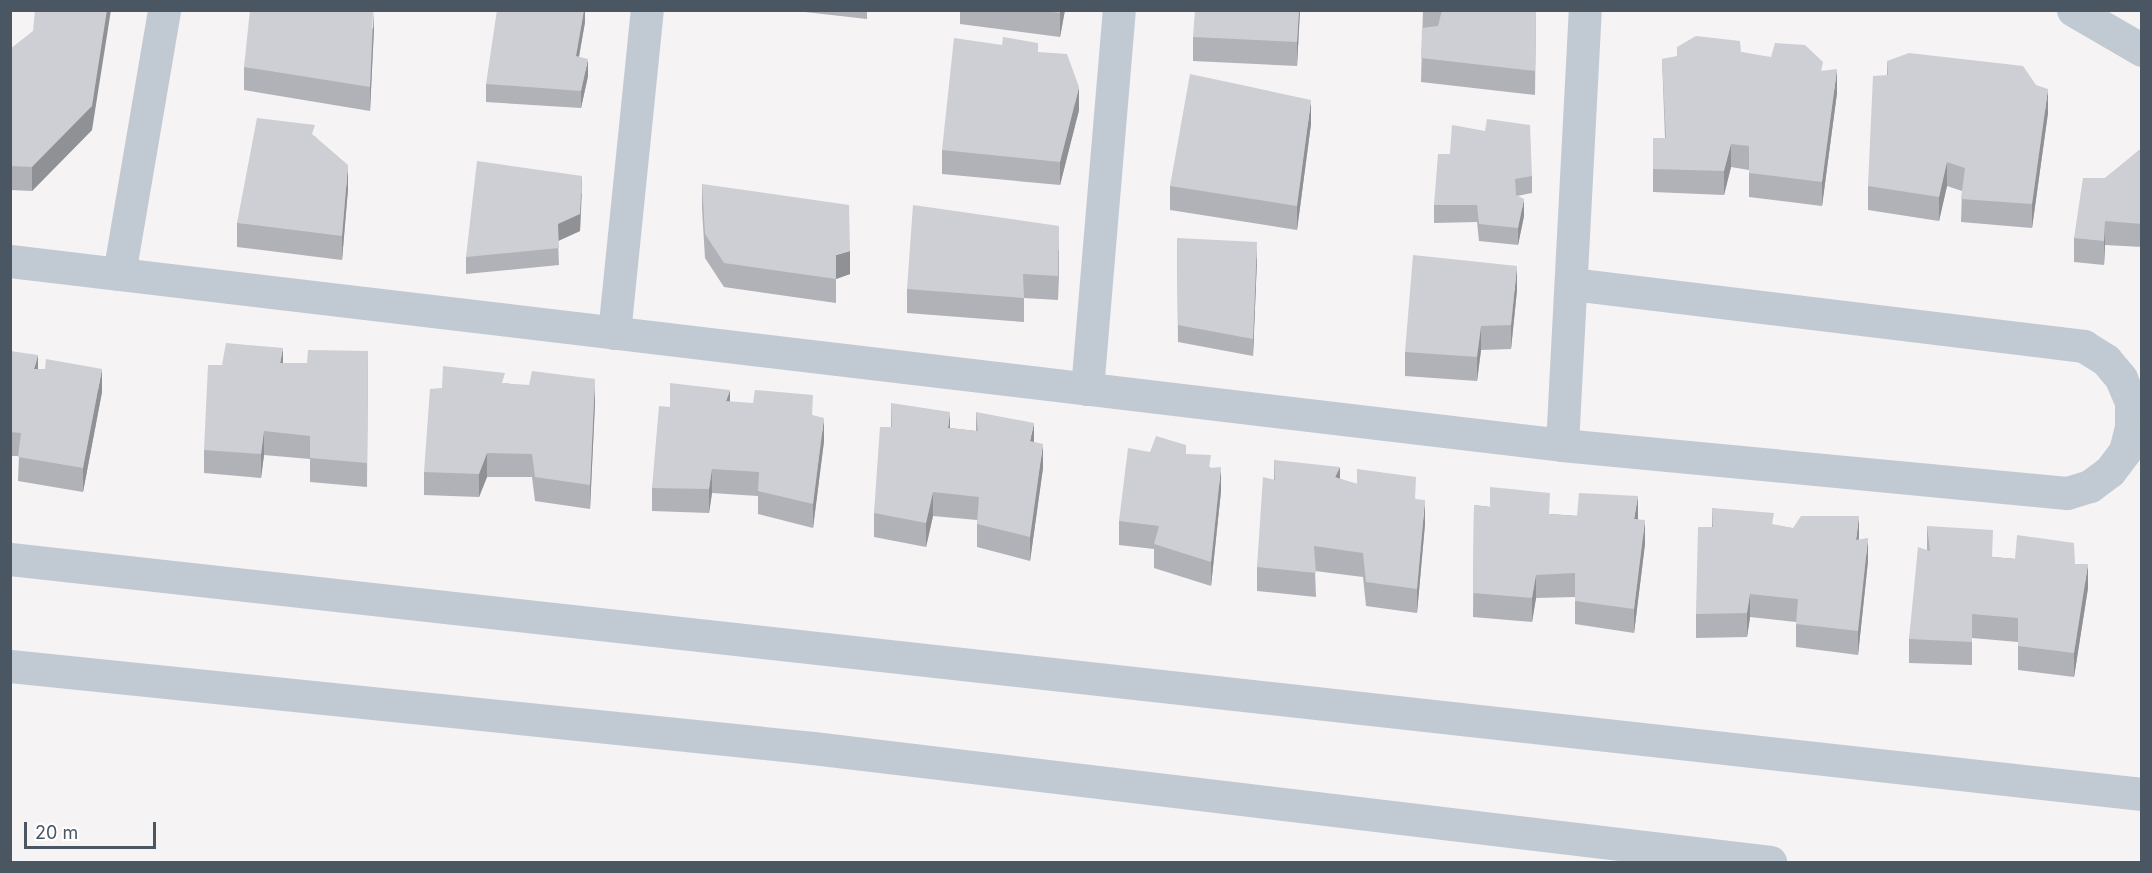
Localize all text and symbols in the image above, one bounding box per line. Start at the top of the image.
scale bar [27,810,159,848]
text: 20 m [35,822,78,843]

